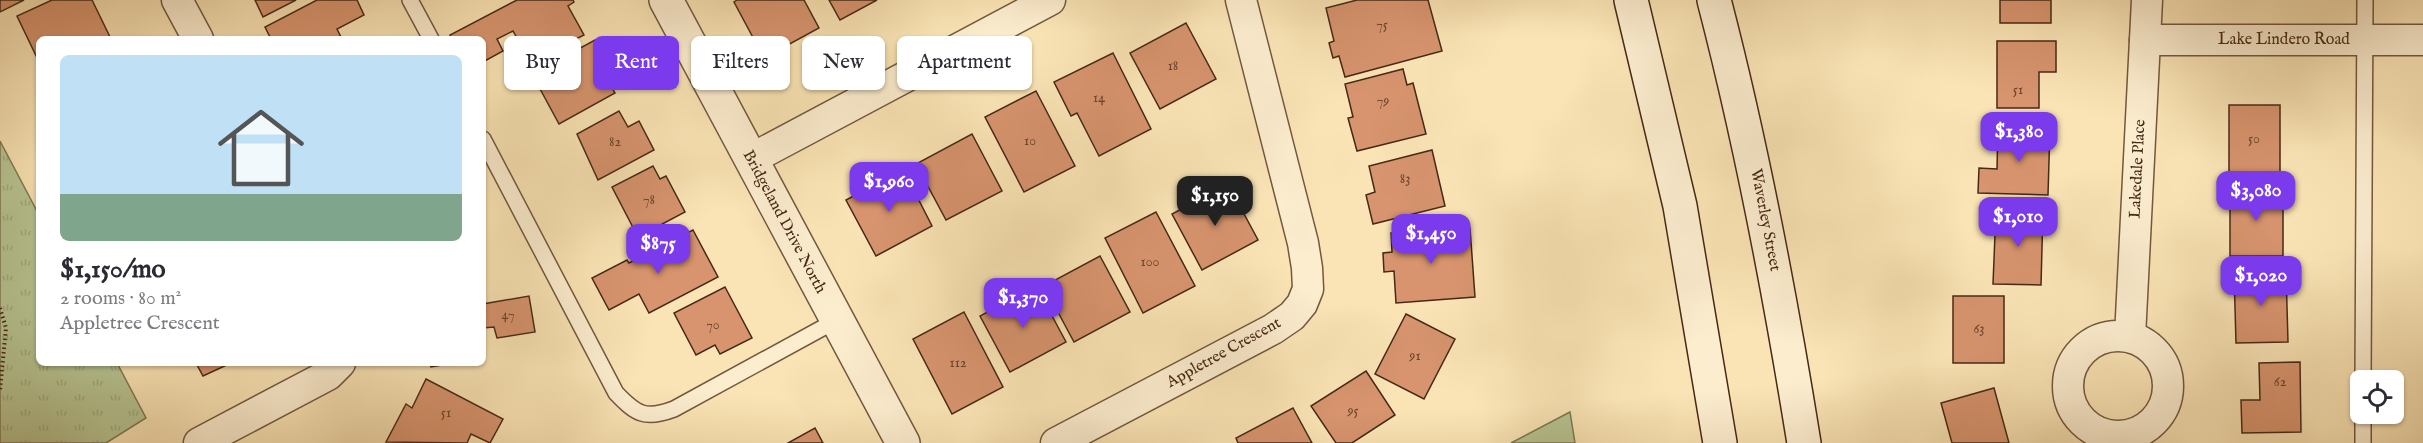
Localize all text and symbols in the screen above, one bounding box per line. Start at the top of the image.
house number: 75 [1376,16,1388,34]
street label: Lake Lindero Road [2218,30,2350,50]
chip: Buy [504,36,581,90]
chip: Rent [593,36,679,90]
chip: Filters [691,36,790,90]
chip: New [802,36,885,90]
chip: Apartment [897,36,1032,90]
house number: 18 [1168,57,1178,75]
house number: 51 [2013,81,2023,99]
house number: 14 [1093,89,1105,107]
house number: 79 [1377,92,1389,110]
icon: home [207,94,315,202]
pin: $1,380 [1970,112,2068,163]
text: $1,380 [1995,119,2043,144]
street label: Lakedale Place [2125,119,2151,219]
house number: 50 [2248,130,2260,148]
house number: 10 [1024,132,1036,150]
house number: 82 [609,133,621,151]
street label: Bridgeland Drive North [738,147,831,298]
pin: $1,960 [840,162,938,213]
street label: Waverley Street [1745,167,1785,273]
text: $1,960 [864,169,914,194]
house number: 83 [1400,170,1410,188]
pin: $3,080 [2207,171,2305,222]
pin: $1,150 [1166,176,1264,227]
text: $3,080 [2230,178,2282,203]
text: $1,150 [1191,183,1239,208]
house number: 78 [643,191,655,209]
pin: $1,010 [1969,197,2067,248]
text: $1,010 [1993,204,2043,229]
pin: $1,450 [1382,214,1480,265]
text: $1,450 [1405,221,1457,246]
pin: $875 [622,224,694,275]
text: $875 [640,231,676,256]
text: $1,150/mo [60,253,166,286]
house number: 100 [1141,253,1160,271]
pin: $1,020 [2212,256,2310,307]
text: $1,020 [2235,263,2287,288]
pin: $1,370 [974,278,1072,329]
text: $1,370 [998,285,1048,310]
text: 2 rooms · 80 m² [60,286,181,311]
house number: 47 [502,306,514,324]
text: Appletree Crescent [60,311,220,336]
street label: Appletree Crescent [1162,313,1285,393]
house number: 70 [706,316,720,334]
house number: 63 [1973,320,1985,338]
house number: 91 [1408,347,1421,365]
house number: 112 [949,354,967,372]
map controls [2350,370,2404,424]
button: locate [2350,370,2404,424]
house number: 62 [2274,373,2287,391]
house number: 95 [1346,402,1359,420]
house number: 51 [441,404,451,422]

